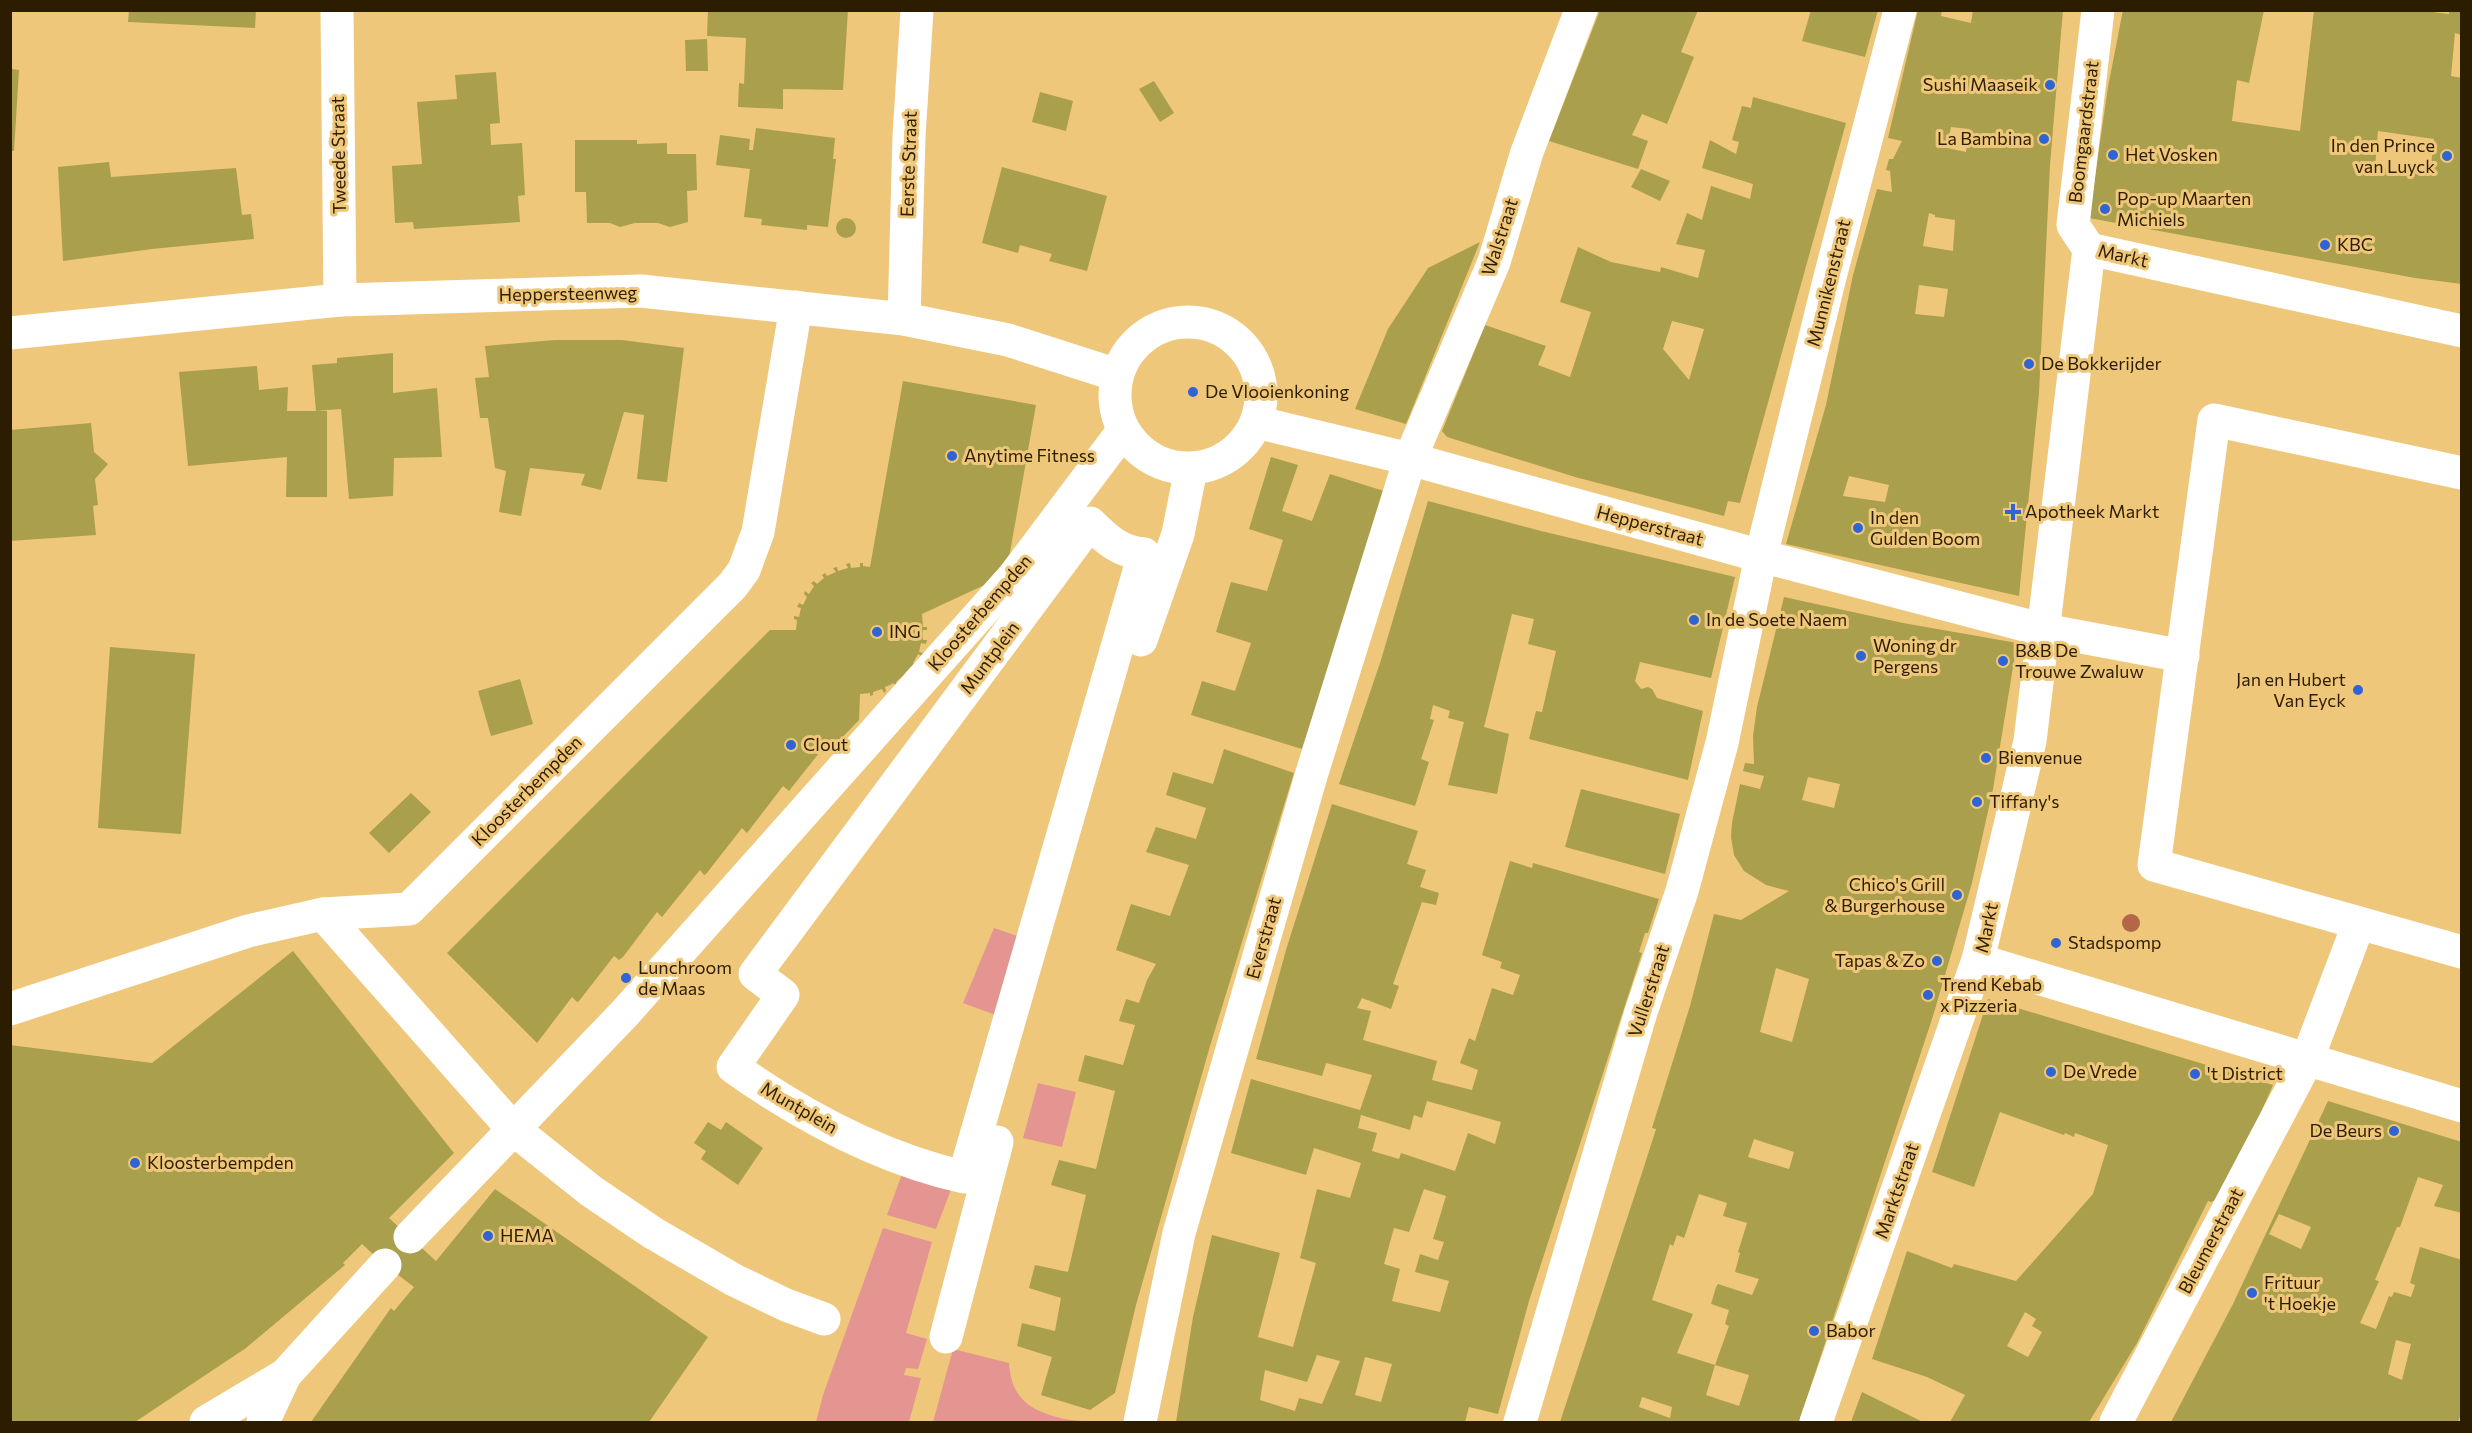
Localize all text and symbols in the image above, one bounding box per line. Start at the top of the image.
street label: Boomgaardstraat [2063,59,2103,204]
place label: Sushi Maaseik [1923,73,2038,95]
marker: Sushi Maaseik [2043,78,2057,92]
street label: Tweede Straat [326,96,350,214]
street label: Eerste Straat [895,110,921,218]
place label: La Bambina [1937,127,2032,149]
marker: La Bambina [2037,132,2051,146]
place label: In den Prince van Luyck [2331,134,2435,177]
place label: Het Vosken [2125,143,2218,165]
marker: Het Vosken [2106,148,2120,162]
marker: In den Prince van Luyck [2440,149,2454,163]
place label: Pop-up Maarten Michiels [2117,187,2251,230]
street label: Walstraat [1476,195,1522,278]
marker: Pop-up Maarten Michiels [2098,202,2112,216]
street label: Munnikenstraat [1802,217,1854,349]
place label: KBC [2337,233,2373,255]
marker: KBC [2318,238,2332,252]
street label: Markt [2096,239,2150,271]
street label: Heppersteenweg [499,281,638,305]
place label: De Bokkerijder [2041,352,2162,374]
marker: De Bokkerijder [2022,357,2036,371]
place label: De Vlooienkoning [1205,380,1349,402]
marker: De Vlooienkoning [1186,385,1200,399]
place label: Anytime Fitness [964,444,1095,466]
marker: Anytime Fitness [945,449,959,463]
street label: Hepperstraat [1595,500,1706,550]
place label: Apotheek Markt [2025,500,2159,522]
marker: Apotheek Markt [2006,505,2020,519]
place label: In den Gulden Boom [1870,506,1980,549]
marker: In den Gulden Boom [1851,521,1865,535]
street label: Kloosterbempden [923,550,1036,675]
place label: In de Soete Naem [1706,608,1847,630]
marker: In de Soete Naem [1687,613,1701,627]
street label: Muntplein [955,617,1023,698]
place label: ING [889,620,921,642]
marker: ING [870,625,884,639]
place label: Woning dr Pergens [1873,634,1957,677]
place label: B&B De Trouwe Zwaluw [2015,639,2144,682]
marker: Woning dr Pergens [1854,649,1868,663]
marker: B&B De Trouwe Zwaluw [1996,654,2010,668]
place label: Jan en Hubert Van Eyck [2236,668,2346,711]
marker: Jan en Hubert Van Eyck [2351,683,2365,697]
street label: Kloosterbempden [467,731,586,850]
place label: Clout [803,733,848,755]
marker: Clout [784,738,798,752]
place label: Bienvenue [1998,746,2082,768]
marker: Bienvenue [1979,751,1993,765]
place label: Tiffany's [1989,790,2059,812]
marker: Tiffany's [1970,795,1984,809]
place label: Chico's Grill & Burgerhouse [1824,873,1945,916]
marker: Chico's Grill & Burgerhouse [1950,888,1964,902]
street label: Everstraat [1241,894,1285,981]
street label: Markt [1970,901,2002,955]
place label: Stadspomp [2068,931,2162,953]
marker: Stadspomp [2049,936,2063,950]
street label: Vullerstraat [1623,942,1673,1040]
place label: Tapas & Zo [1834,949,1925,971]
marker: Tapas & Zo [1930,954,1944,968]
place label: Lunchroom de Maas [638,956,732,999]
marker: Lunchroom de Maas [619,971,633,985]
place label: Trend Kebab x Pizzeria [1940,973,2042,1016]
marker: Trend Kebab x Pizzeria [1921,988,1935,1002]
place label: De Vrede [2063,1060,2137,1082]
place label: 't District [2207,1062,2283,1084]
marker: De Vrede [2044,1065,2058,1079]
marker: 't District [2188,1067,2202,1081]
street label: Muntplein [757,1076,842,1138]
place label: De Beurs [2310,1119,2382,1141]
marker: De Beurs [2387,1124,2401,1138]
street label: Marktstraat [1869,1140,1923,1241]
place label: Kloosterbempden [147,1151,294,1173]
marker: Kloosterbempden [128,1156,142,1170]
street label: Bleumerstraat [2173,1184,2247,1297]
place label: HEMA [500,1224,554,1246]
marker: HEMA [481,1229,495,1243]
place label: Frituur 't Hoekje [2264,1271,2336,1314]
marker: Frituur 't Hoekje [2245,1286,2259,1300]
place label: Babor [1826,1319,1876,1341]
marker: Babor [1807,1324,1821,1338]

